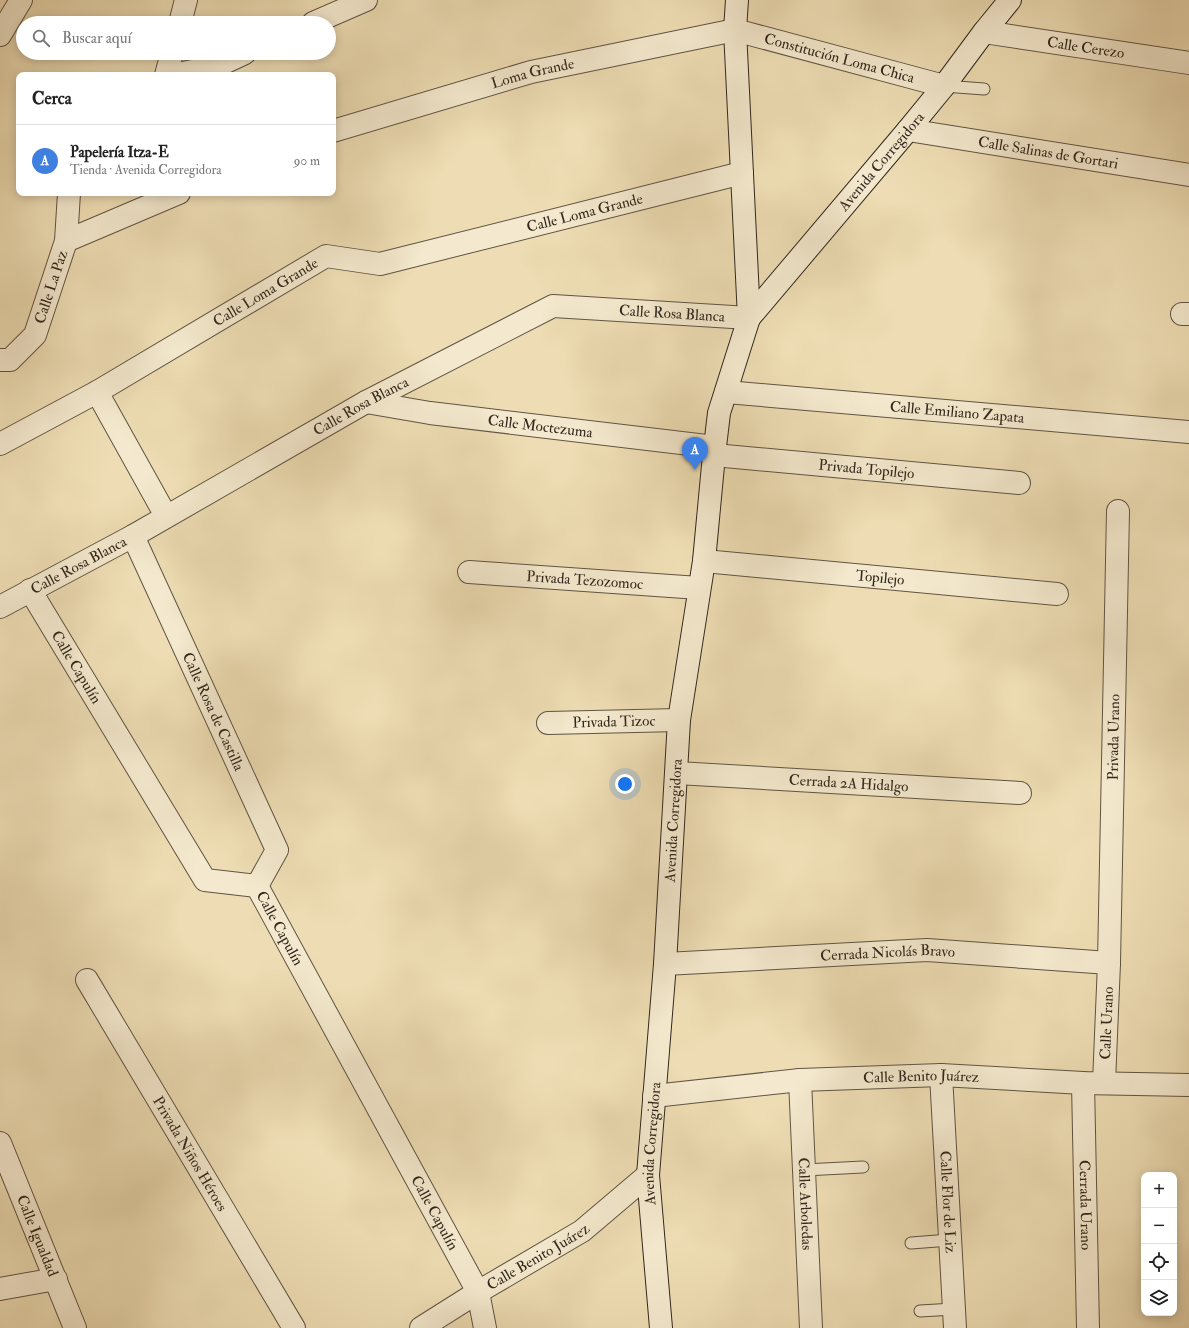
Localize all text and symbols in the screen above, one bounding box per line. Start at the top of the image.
search box [16,16,336,60]
icon: search [30,27,52,49]
text: Buscar aquí [62,29,131,48]
street label: Constitución Loma Chica [762,29,917,87]
street label: Calle Cerezo [1046,32,1126,63]
street label: Loma Grande [489,54,576,93]
text: Cerca [32,88,72,109]
street label: Avenida Corregidora [834,107,929,216]
street label: Calle Salinas de Gortari [977,132,1120,173]
text: Papelería Itza-E [70,143,169,162]
text: A [41,153,49,169]
text: 90 m [294,153,320,169]
text: Tienda · Avenida Corregidora [70,162,222,178]
street label: Calle Loma Grande [525,189,645,236]
street label: Calle La Paz [30,248,72,326]
street label: Calle Loma Grande [209,253,322,331]
street label: Calle Rosa Blanca [618,301,726,326]
street label: Calle Rosa Blanca [310,372,413,440]
street label: Calle Emiliano Zapata [889,397,1026,427]
street label: Calle Moctezuma [487,410,595,442]
pin: A [682,437,708,470]
street label: Privada Topilejo [818,455,915,483]
street label: Calle Rosa Blanca [27,531,131,598]
street label: Topilejo [855,566,905,589]
street label: Privada Tezozomoc [526,567,644,594]
street label: Calle Capulín [47,627,106,707]
street label: Calle Rosa de Castilla [178,649,249,775]
street label: Privada Urano [1103,694,1124,781]
street label: Privada Tizoc [572,711,656,732]
street label: Avenida Corregidora [660,757,686,884]
street label: Cerrada 2A Hidalgo [788,770,909,796]
your location [615,774,635,794]
street label: Calle Capulín [252,888,308,969]
street label: Cerrada Nicolás Bravo [820,940,956,965]
street label: Calle Urano [1095,986,1118,1060]
street label: Calle Benito Juárez [863,1065,980,1087]
street label: Avenida Corregidora [638,1080,665,1207]
street label: Privada Niños Héroes [149,1093,232,1215]
street label: Calle Flor de Liz [936,1150,960,1253]
street label: Calle Arboledas [794,1157,817,1251]
street label: Cerrada Urano [1075,1160,1096,1250]
street label: Calle Capulín [407,1172,463,1254]
map controls [1141,1172,1177,1316]
button: + [1141,1172,1177,1208]
street label: Calle Igualdad [13,1192,63,1280]
button: − [1141,1208,1177,1244]
street label: Calle Benito Juárez [483,1219,594,1294]
button: locate [1141,1244,1177,1280]
button: layers [1141,1280,1177,1316]

